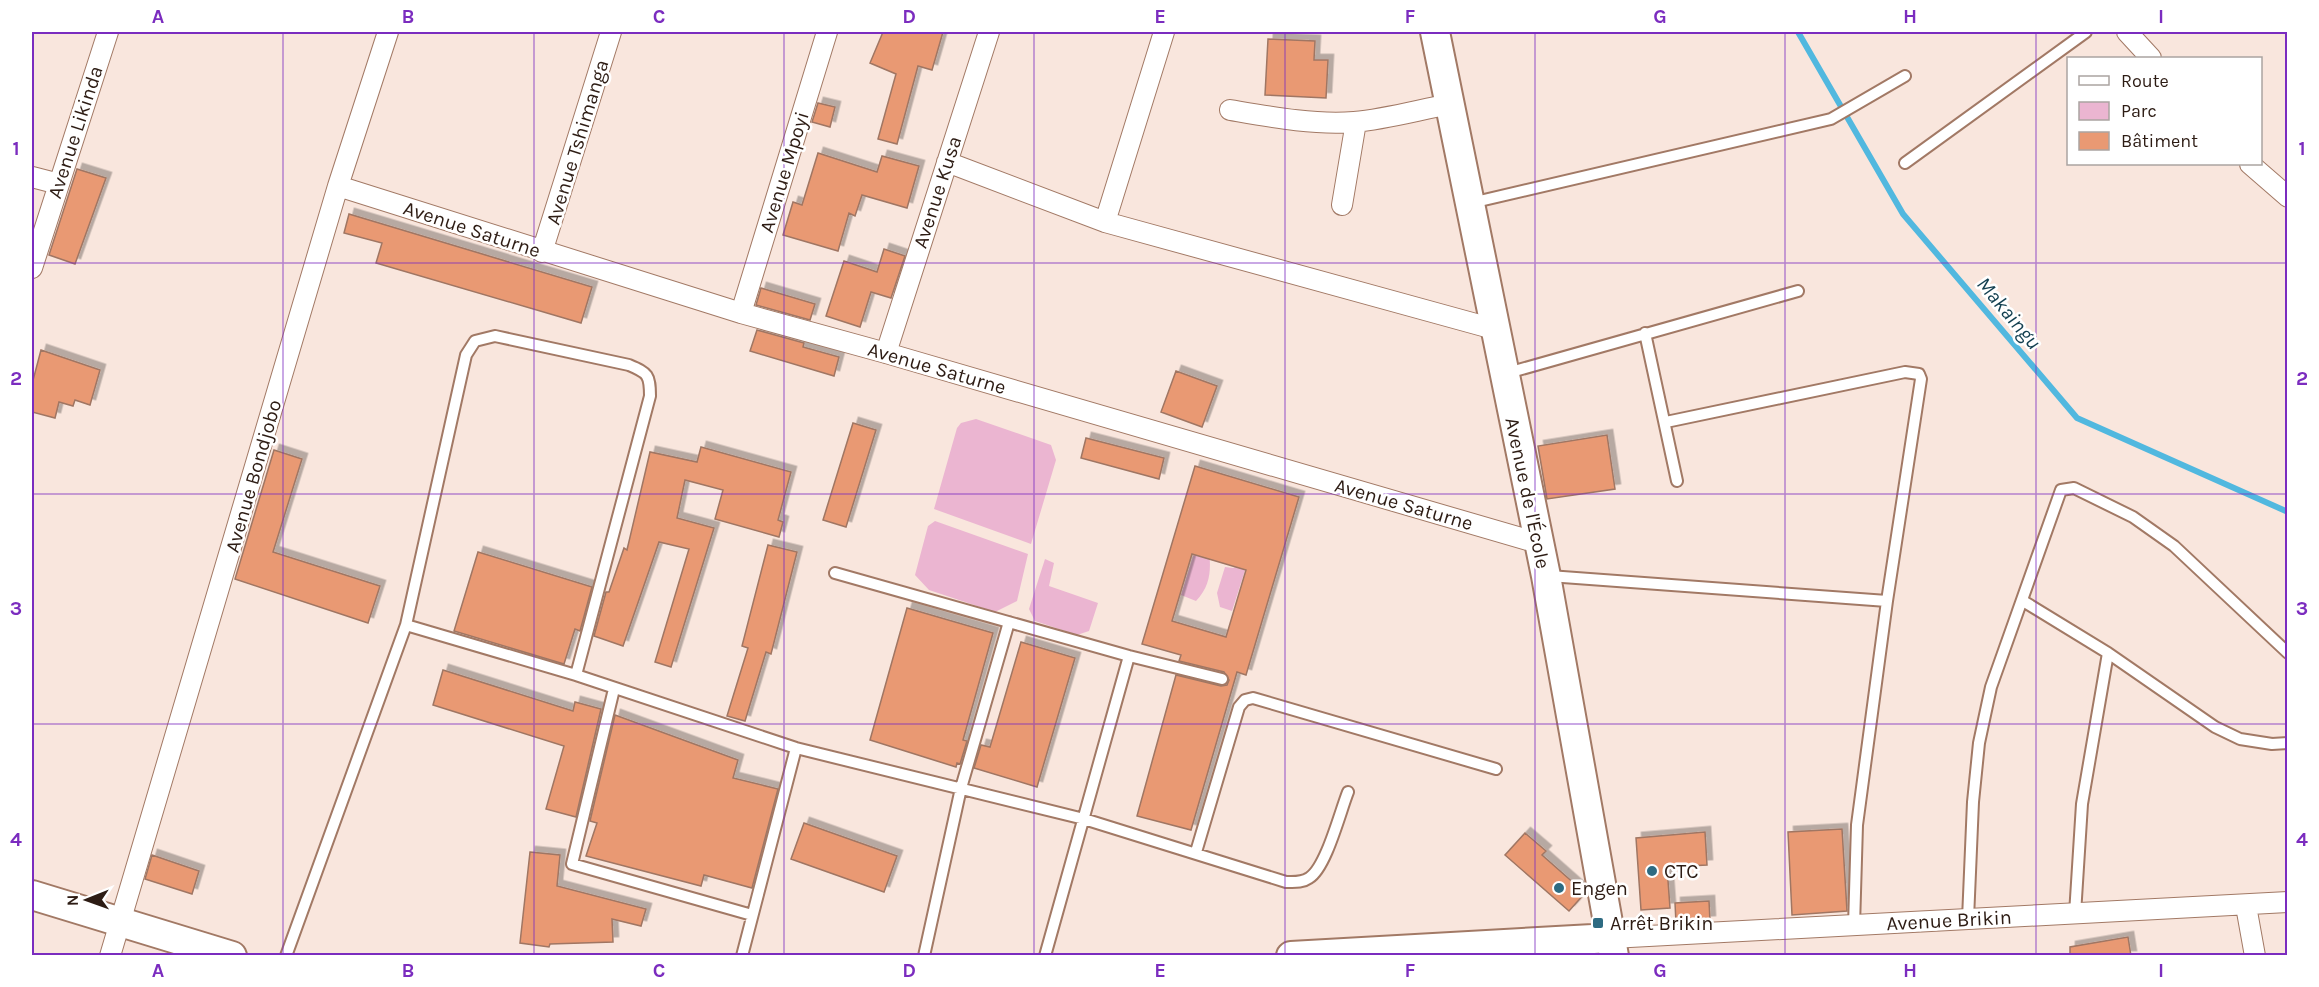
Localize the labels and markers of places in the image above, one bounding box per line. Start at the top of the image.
place label: CTC [1664,860,1699,883]
marker: CTC [1645,864,1659,878]
place label: Engen [1571,877,1628,900]
marker: Engen [1552,881,1566,895]
place label: Arrêt Brikin [1610,912,1713,935]
marker: Arrêt Brikin [1591,916,1605,930]

